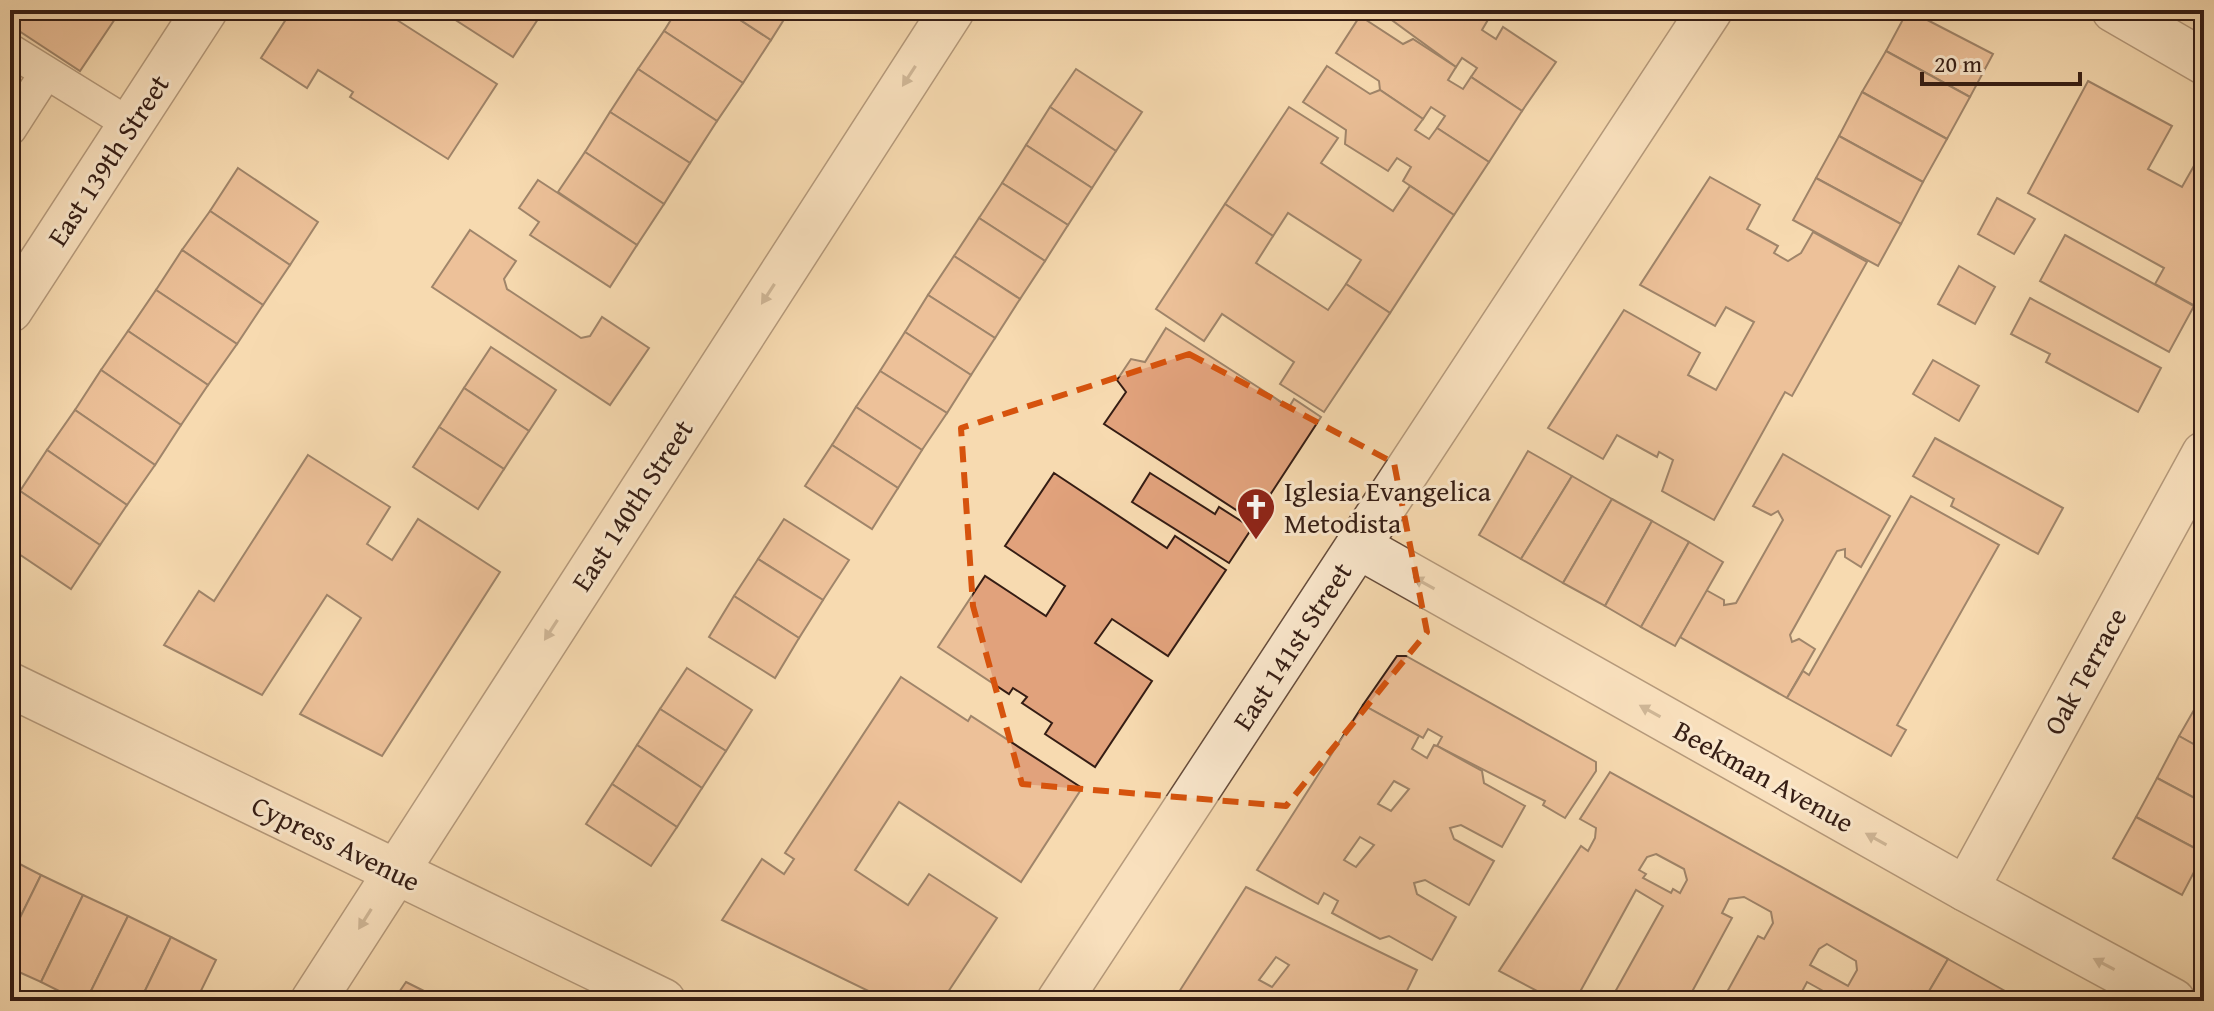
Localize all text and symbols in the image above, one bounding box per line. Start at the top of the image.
scale bar [1922,36,2080,86]
text: 20 m [1934,46,1982,81]
one-way arrow [902,65,917,86]
street label: East 139th Street [37,66,179,254]
one-way arrow [762,283,776,305]
street label: East 140th Street [561,411,703,599]
place label: Iglesia Evangelica Metodista [1284,470,1492,543]
church icon: Iglesia Evangelica Metodista [1235,486,1277,541]
street label: East 141st Street [1222,554,1361,738]
one-way arrow [1412,577,1435,590]
street label: Oak Terrace [2033,600,2136,742]
one-way arrow [545,619,559,641]
one-way arrow [1639,704,1661,718]
street label: Beekman Avenue [1667,709,1862,842]
street label: Cypress Avenue [245,784,427,901]
one-way arrow [1865,832,1888,846]
one-way arrow [358,908,372,930]
one-way arrow [2093,957,2116,971]

